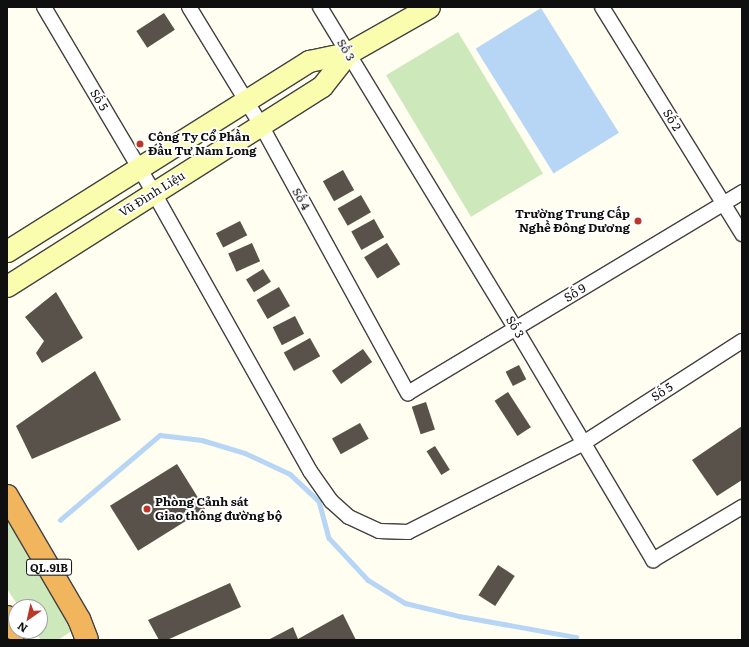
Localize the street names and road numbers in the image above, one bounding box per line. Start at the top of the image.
street label: Số 3 [334,36,358,64]
street label: Số 5 [87,87,111,113]
street label: Số 2 [660,107,684,133]
street label: Vũ Đình Liệu [116,168,188,220]
street label: Số 4 [289,185,313,213]
street label: Số 9 [561,281,589,305]
street label: Số 3 [503,313,527,341]
street label: Số 5 [649,380,675,404]
road number: QL.91B [26,558,72,576]

